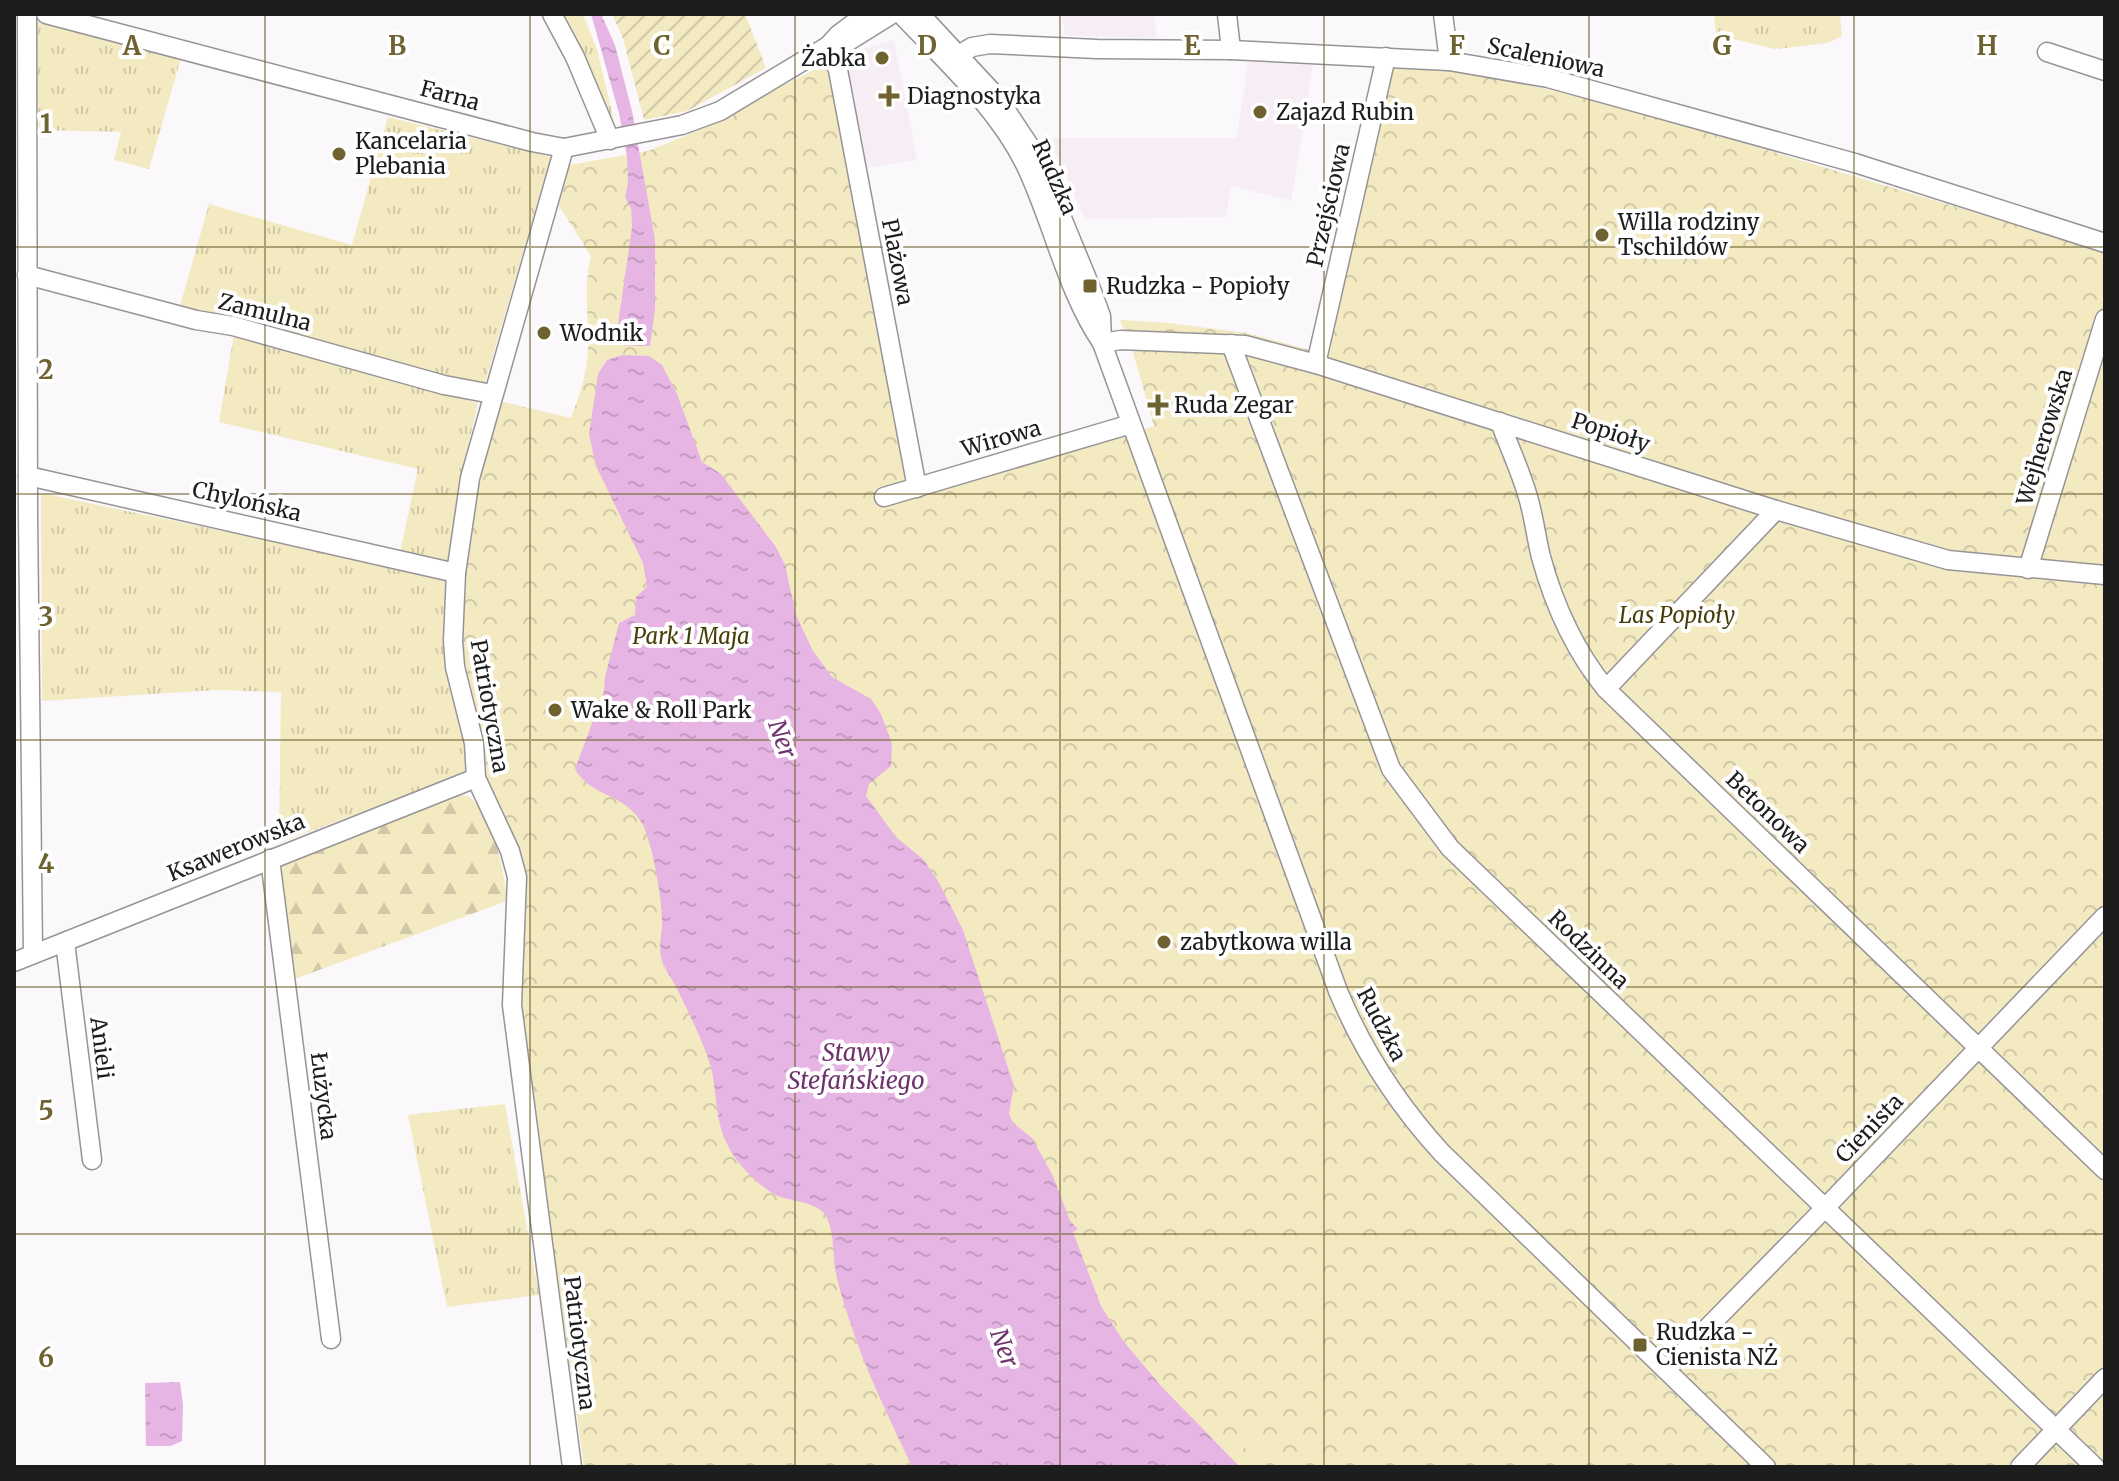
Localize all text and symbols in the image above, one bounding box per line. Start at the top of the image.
text: A [122,29,142,62]
text: B [388,29,406,62]
text: C [653,29,671,62]
text: D [917,29,937,62]
text: E [1184,29,1201,62]
text: F [1449,29,1465,62]
text: G [1713,29,1732,62]
text: H [1976,29,1998,62]
street label: Scaleniowa [1485,31,1607,83]
place label: Żabka [801,44,866,72]
marker: Żabka [873,49,891,67]
street label: Farna [417,74,483,116]
place label: Diagnostyka [907,82,1041,110]
marker: Diagnostyka [878,85,900,107]
place label: Zajazd Rubin [1276,98,1415,126]
marker: Zajazd Rubin [1251,103,1269,121]
text: 1 [40,107,52,140]
place label: Kancelaria Plebania [355,127,467,180]
street label: Rudzka [1026,135,1084,219]
street label: Przejściowa [1300,140,1356,269]
marker: Kancelaria Plebania [330,145,348,163]
place label: Willa rodziny Tschildów [1617,208,1760,261]
street label: Plażowa [876,216,920,308]
marker: Willa rodziny Tschildów [1593,226,1611,244]
place label: Rudzka - Popioły [1106,272,1290,300]
marker: Rudzka - Popioły [1081,277,1099,295]
street label: Zamulna [216,287,315,337]
place label: Wodnik [559,319,643,347]
marker: Wodnik [535,324,553,342]
text: 2 [38,353,54,386]
street label: Wejherowska [2010,365,2078,510]
place label: Ruda Zegar [1174,391,1294,419]
marker: Ruda Zegar [1149,396,1167,414]
street label: Popioły [1568,406,1654,458]
street label: Wirowa [957,413,1044,463]
street label: Chylońska [190,475,304,527]
text: 3 [39,600,53,633]
park label: Las Popioły [1619,601,1735,629]
park label: Park 1 Maja [632,622,750,650]
street label: Patriotyczna [465,637,516,775]
place label: Wake & Roll Park [570,696,751,724]
marker: Wake & Roll Park [546,701,564,719]
water label: Ner [761,715,804,764]
street label: Betonowa [1720,765,1816,859]
street label: Ksawerowska [163,807,309,887]
text: 4 [38,847,55,880]
street label: Rodzinna [1543,904,1635,995]
place label: zabytkowa willa [1180,928,1352,956]
marker: zabytkowa willa [1155,933,1173,951]
street label: Rudzka [1351,982,1413,1066]
street label: Anieli [84,1014,120,1081]
water label: Stawy Stefańskiego [787,1037,925,1096]
street label: Łużycka [305,1050,343,1142]
street label: Cienista [1829,1087,1909,1169]
text: 5 [38,1094,54,1127]
street label: Patriotyczna [558,1274,602,1412]
place label: Rudzka - Cienista NŻ [1656,1318,1778,1371]
water label: Ner [983,1324,1026,1373]
marker: Rudzka - Cienista NŻ [1631,1336,1649,1354]
text: 6 [38,1341,54,1374]

